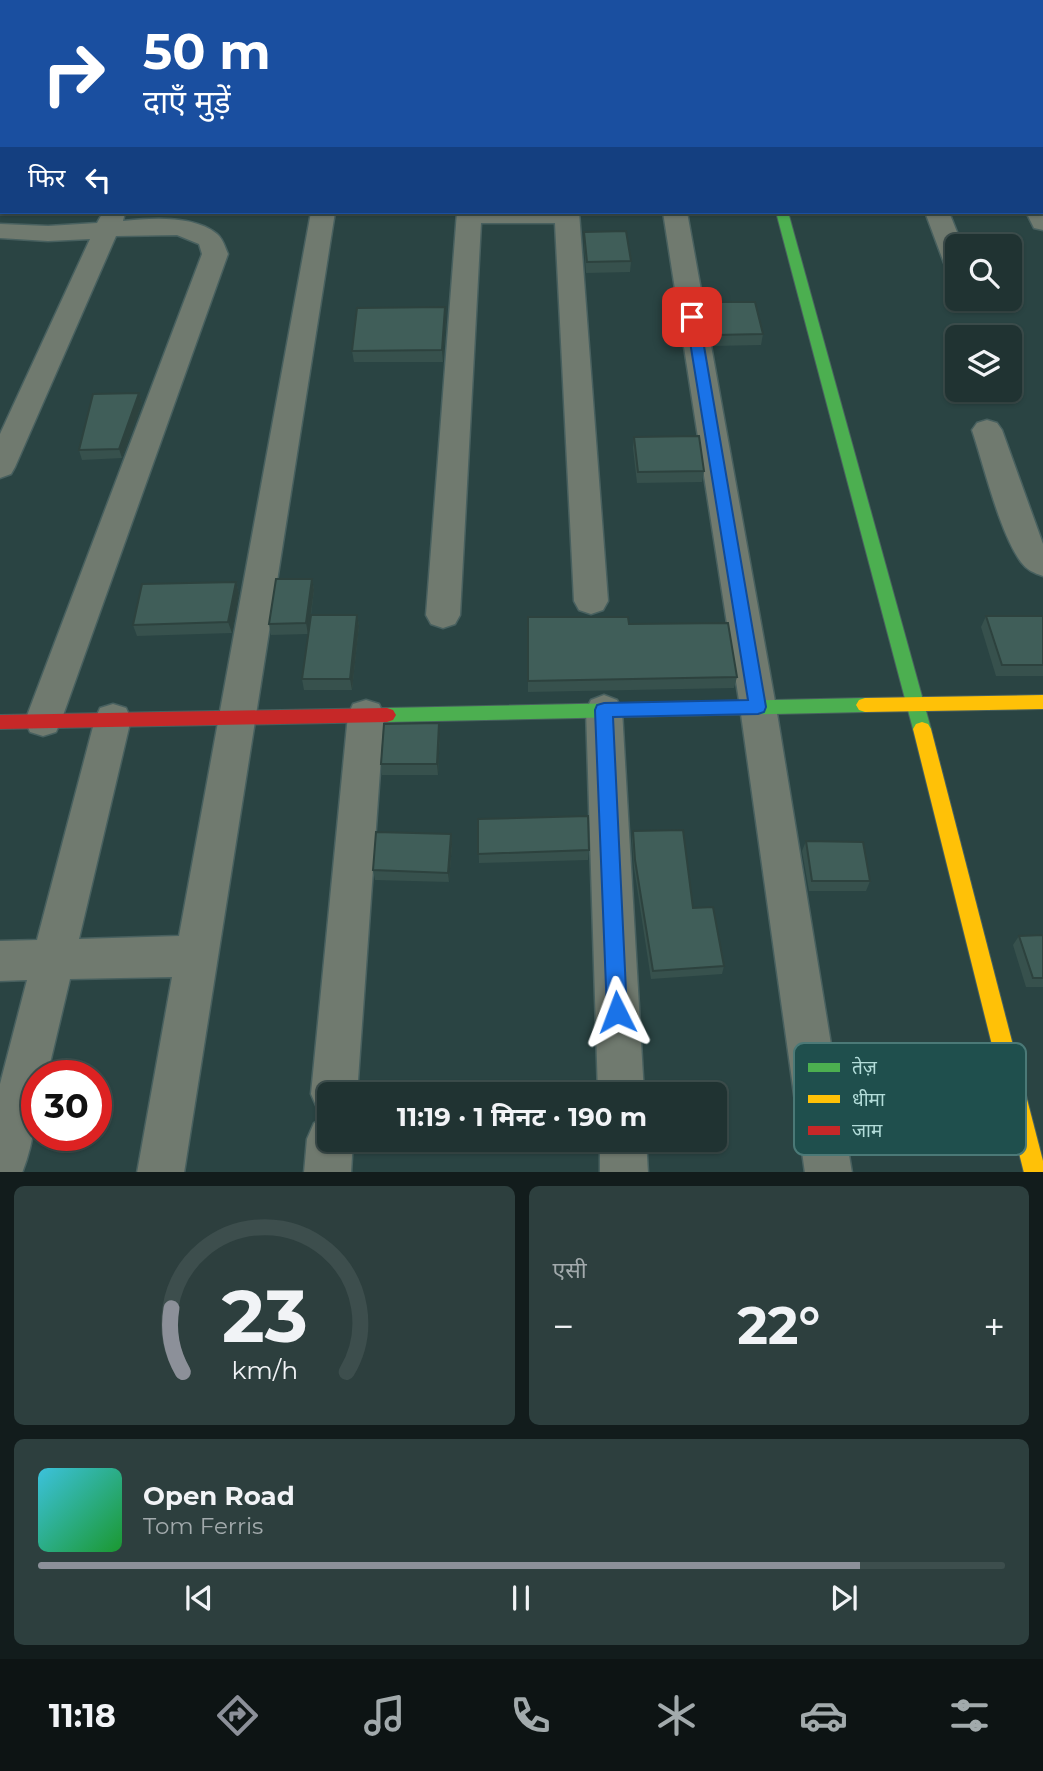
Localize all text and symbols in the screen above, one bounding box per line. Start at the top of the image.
text: 50 m [143,22,271,81]
icon: right [28,28,119,119]
text: दाएँ मुड़ें [143,82,231,121]
icon: left [79,161,117,199]
text: फिर [28,162,65,194]
map controls [945,234,1022,402]
button: search [945,234,1022,311]
pin [662,287,722,347]
icon: arrive [673,298,711,336]
button: layers [945,325,1022,402]
position arrow [580,975,654,1049]
legend [794,1043,1026,1155]
text: तेज़ [852,1056,878,1079]
speed limit sign: 30 [21,1060,112,1151]
text: धीमा [852,1088,886,1111]
text: 11:19 · 1 मिनट · 190 m [397,1101,647,1133]
text: जाम [852,1119,883,1142]
text: एसी [553,1256,587,1284]
text: 23 [221,1272,307,1360]
text: 22° [737,1294,820,1357]
text: − [553,1303,574,1350]
text: + [983,1303,1005,1350]
text: km/h [231,1354,298,1384]
text: Open Road [143,1480,295,1512]
text: Tom Ferris [143,1512,263,1540]
icon: previous [180,1579,218,1617]
icon: pause [502,1579,540,1617]
icon: next [825,1579,863,1617]
icon: directions [213,1691,262,1740]
icon: music [360,1691,409,1740]
icon: phone [506,1691,555,1740]
icon: climate [652,1691,701,1740]
icon: car [799,1691,848,1740]
icon: filters [945,1691,994,1740]
text: 11:18 [49,1696,116,1735]

